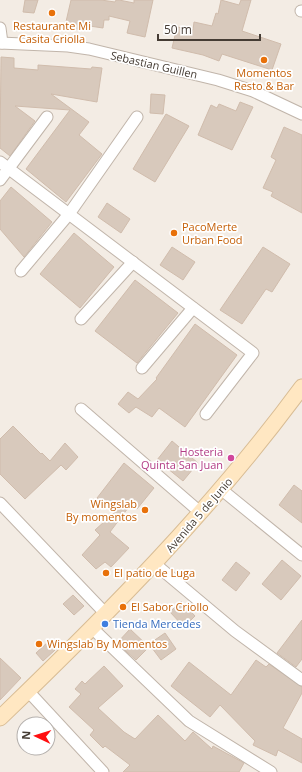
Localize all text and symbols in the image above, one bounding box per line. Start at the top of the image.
marker: Restaurante Mi Casita Criolla [47,8,57,18]
scale bar [158,16,260,42]
place label: Restaurante Mi Casita Criolla [13,18,91,46]
text: 50 m [164,21,192,38]
street label: Sebastian Guillen [109,47,199,82]
marker: Momentos Resto & Bar [259,55,269,65]
place label: Momentos Resto & Bar [234,65,295,93]
place label: PacoMerte Urban Food [182,219,243,247]
marker: PacoMerte Urban Food [169,228,179,238]
place label: Hosteria Quinta San Juan [141,444,223,472]
marker: Hosteria Quinta San Juan [226,453,236,463]
street label: Avenida 5 de Junio [162,474,236,555]
place label: Wingslab By momentos [66,496,137,524]
marker: Wingslab By momentos [140,505,150,515]
place label: El patio de Luga [114,565,195,580]
marker: El patio de Luga [101,568,111,578]
place label: El Sabor Criollo [131,599,209,614]
marker: El Sabor Criollo [118,602,128,612]
place label: Tienda Mercedes [113,616,201,631]
marker: Tienda Mercedes [100,619,110,629]
place label: Wingslab By Momentos [47,636,167,651]
marker: Wingslab By Momentos [34,639,44,649]
north arrow [16,716,56,756]
text: N [18,730,33,740]

